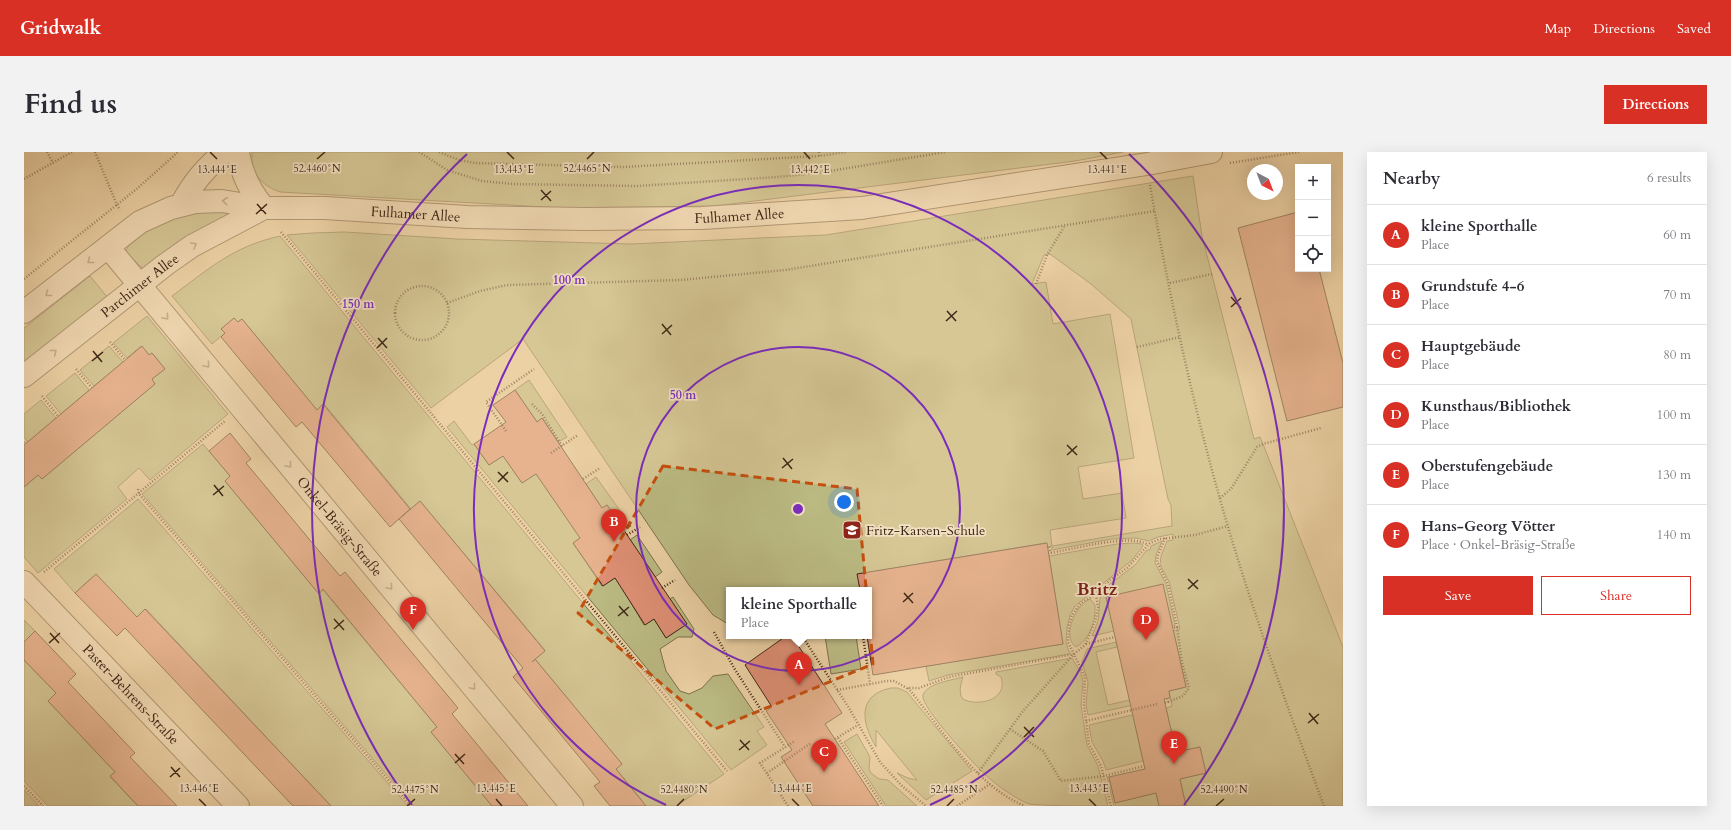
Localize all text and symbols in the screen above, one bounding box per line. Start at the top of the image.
text: Gridwalk [20,15,101,41]
text: Map [1545,19,1571,38]
text: Directions [1593,19,1655,38]
text: Saved [1677,19,1711,38]
text: Find us [24,85,117,123]
button: Directions [1604,85,1707,124]
text: 52.4460°N [294,162,341,176]
text: 52.4465°N [564,162,611,176]
text: 13.444°E [197,163,237,177]
text: 13.443°E [494,163,534,177]
text: 13.442°E [790,163,830,177]
text: 13.441°E [1087,163,1127,177]
north arrow [1247,164,1283,200]
map controls [1295,164,1331,272]
button: + [1295,164,1331,200]
text: Nearby [1383,167,1440,190]
text: 6 results [1647,169,1691,187]
one-way arrow [222,197,228,206]
button: − [1295,200,1331,236]
street label: Fulhamer Allee [370,201,461,226]
street label: Fulhamer Allee [695,203,785,228]
text: kleine Sporthalle [1421,216,1537,236]
text: A [1391,226,1401,244]
text: 60 m [1663,226,1691,244]
button: locate [1295,236,1331,272]
text: Place [1421,236,1449,254]
one-way arrow [190,243,197,250]
street label: Parchimer Allee [97,249,183,322]
one-way arrow [87,256,94,263]
text: 100 m [553,272,586,288]
text: Grundstufe 4-6 [1421,276,1524,296]
text: B [1391,286,1401,304]
text: 70 m [1663,286,1691,304]
one-way arrow [45,289,52,296]
text: 150 m [342,296,375,312]
text: Place [1421,296,1449,314]
one-way arrow [162,312,169,319]
text: Hauptgebäude [1421,336,1521,356]
text: C [1391,346,1401,364]
text: 80 m [1663,346,1691,364]
one-way arrow [50,350,57,357]
text: Place [1421,356,1449,374]
one-way arrow [202,361,209,368]
text: 50 m [670,387,697,403]
text: Kunsthaus/Bibliothek [1421,396,1571,416]
text: D [1390,406,1402,424]
text: 100 m [1657,406,1691,424]
text: Place [1421,416,1449,434]
text: Oberstufengebäude [1421,456,1553,476]
one-way arrow [285,461,292,468]
text: E [1392,466,1400,484]
text: 130 m [1657,466,1691,484]
street label: Onkel-Bräsig-Straße [293,472,387,580]
text: Place [1421,476,1449,494]
your location [834,492,854,512]
centre of rings [791,502,805,516]
pin: B [601,509,627,542]
text: Hans-Georg Vötter [1421,516,1555,536]
school or university icon: Fritz-Karsen-Schule [841,519,863,541]
place label: Fritz-Karsen-Schule [866,521,985,540]
text: F [1392,526,1400,544]
text: 140 m [1657,526,1691,544]
text: Place · Onkel-Bräsig-Straße [1421,536,1575,554]
button: Save [1383,576,1533,615]
button: Share [1541,576,1691,615]
district label: Britz [1076,577,1118,602]
one-way arrow [386,582,393,590]
popup [726,587,872,639]
text: kleine Sporthalle [741,594,857,614]
pin: F [400,597,426,630]
pin: D [1133,607,1159,640]
text: Place [741,614,769,632]
street label: Paster-Behrens-Straße [78,640,184,749]
pin: A [786,652,812,685]
one-way arrow [469,682,476,690]
pin: E [1161,731,1187,764]
pin: C [811,739,837,772]
text: 13.446°E [179,782,219,796]
text: 13.445°E [476,782,516,796]
text: 13.444°E [772,782,812,796]
text: 13.443°E [1069,782,1109,796]
text: 52.4475°N [392,783,439,797]
text: 52.4480°N [661,783,708,797]
text: 52.4485°N [931,783,978,797]
text: 52.4490°N [1201,783,1248,797]

